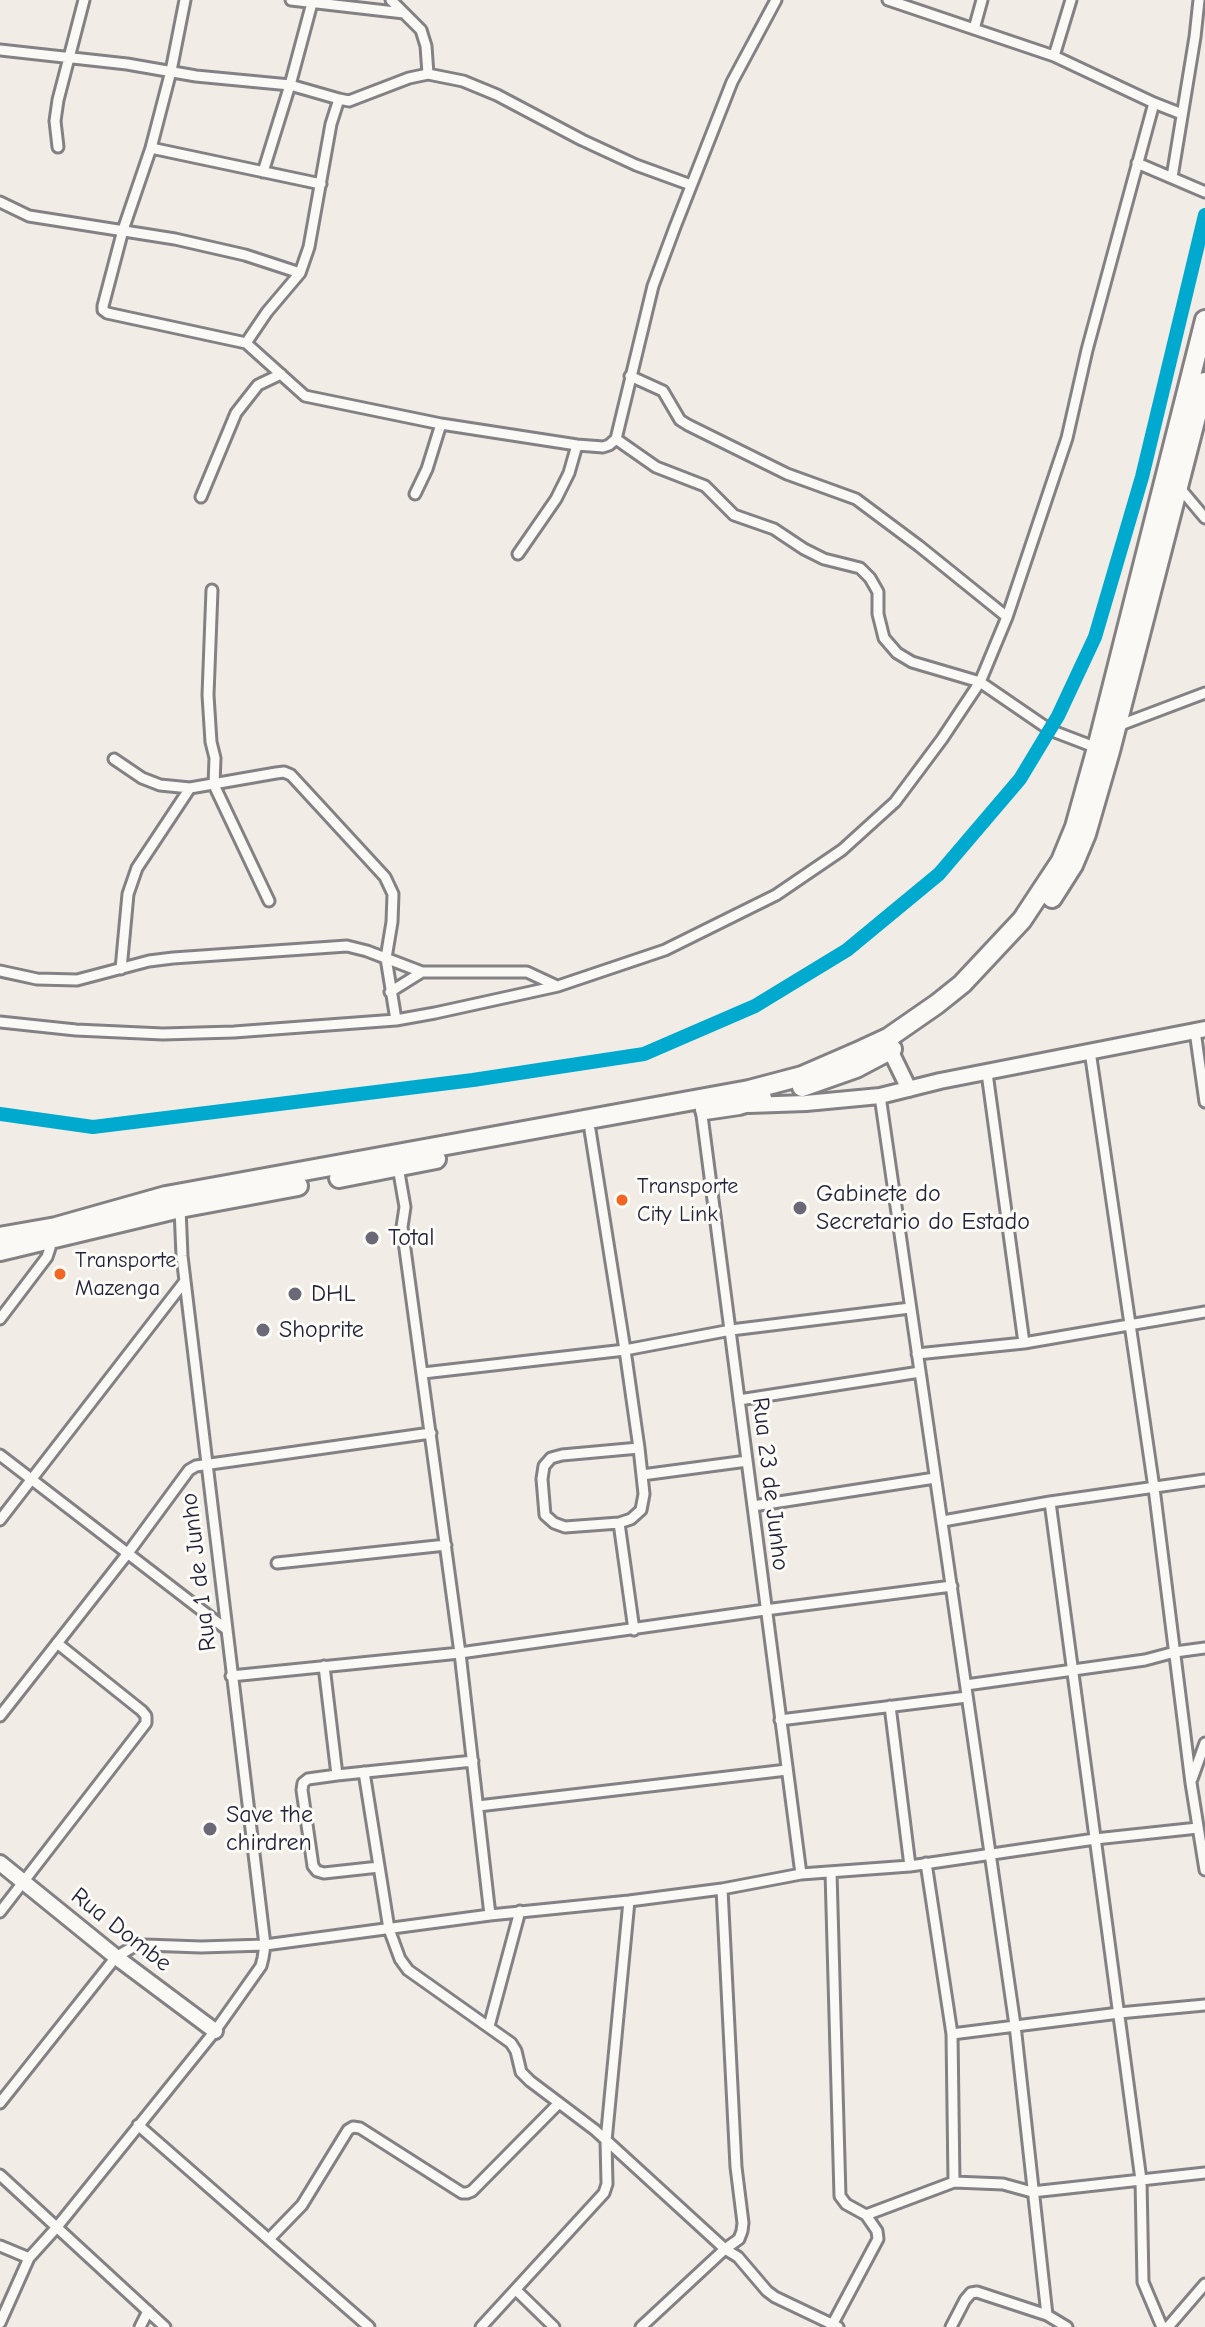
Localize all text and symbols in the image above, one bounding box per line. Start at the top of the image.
place label: Transporte City Link [637,1174,738,1226]
place label: Gabinete do Secretario do Estado [816,1180,1030,1236]
marker: Transporte City Link [614,1192,630,1208]
marker: Gabinete do Secretario do Estado [791,1199,809,1217]
place label: Total [388,1224,435,1252]
marker: Total [363,1229,381,1247]
place label: Transporte Mazenga [75,1248,176,1300]
marker: Transporte Mazenga [52,1266,68,1282]
place label: DHL [311,1280,355,1308]
marker: DHL [286,1285,304,1303]
place label: Shoprite [279,1316,364,1344]
marker: Shoprite [254,1321,272,1339]
street label: Rua 23 de Junho [745,1396,795,1572]
street label: Rua 1 de Junho [175,1491,223,1653]
place label: Save the chirdren [226,1801,313,1857]
marker: Save the chirdren [201,1820,219,1838]
street label: Rua Dombe [65,1882,177,1978]

